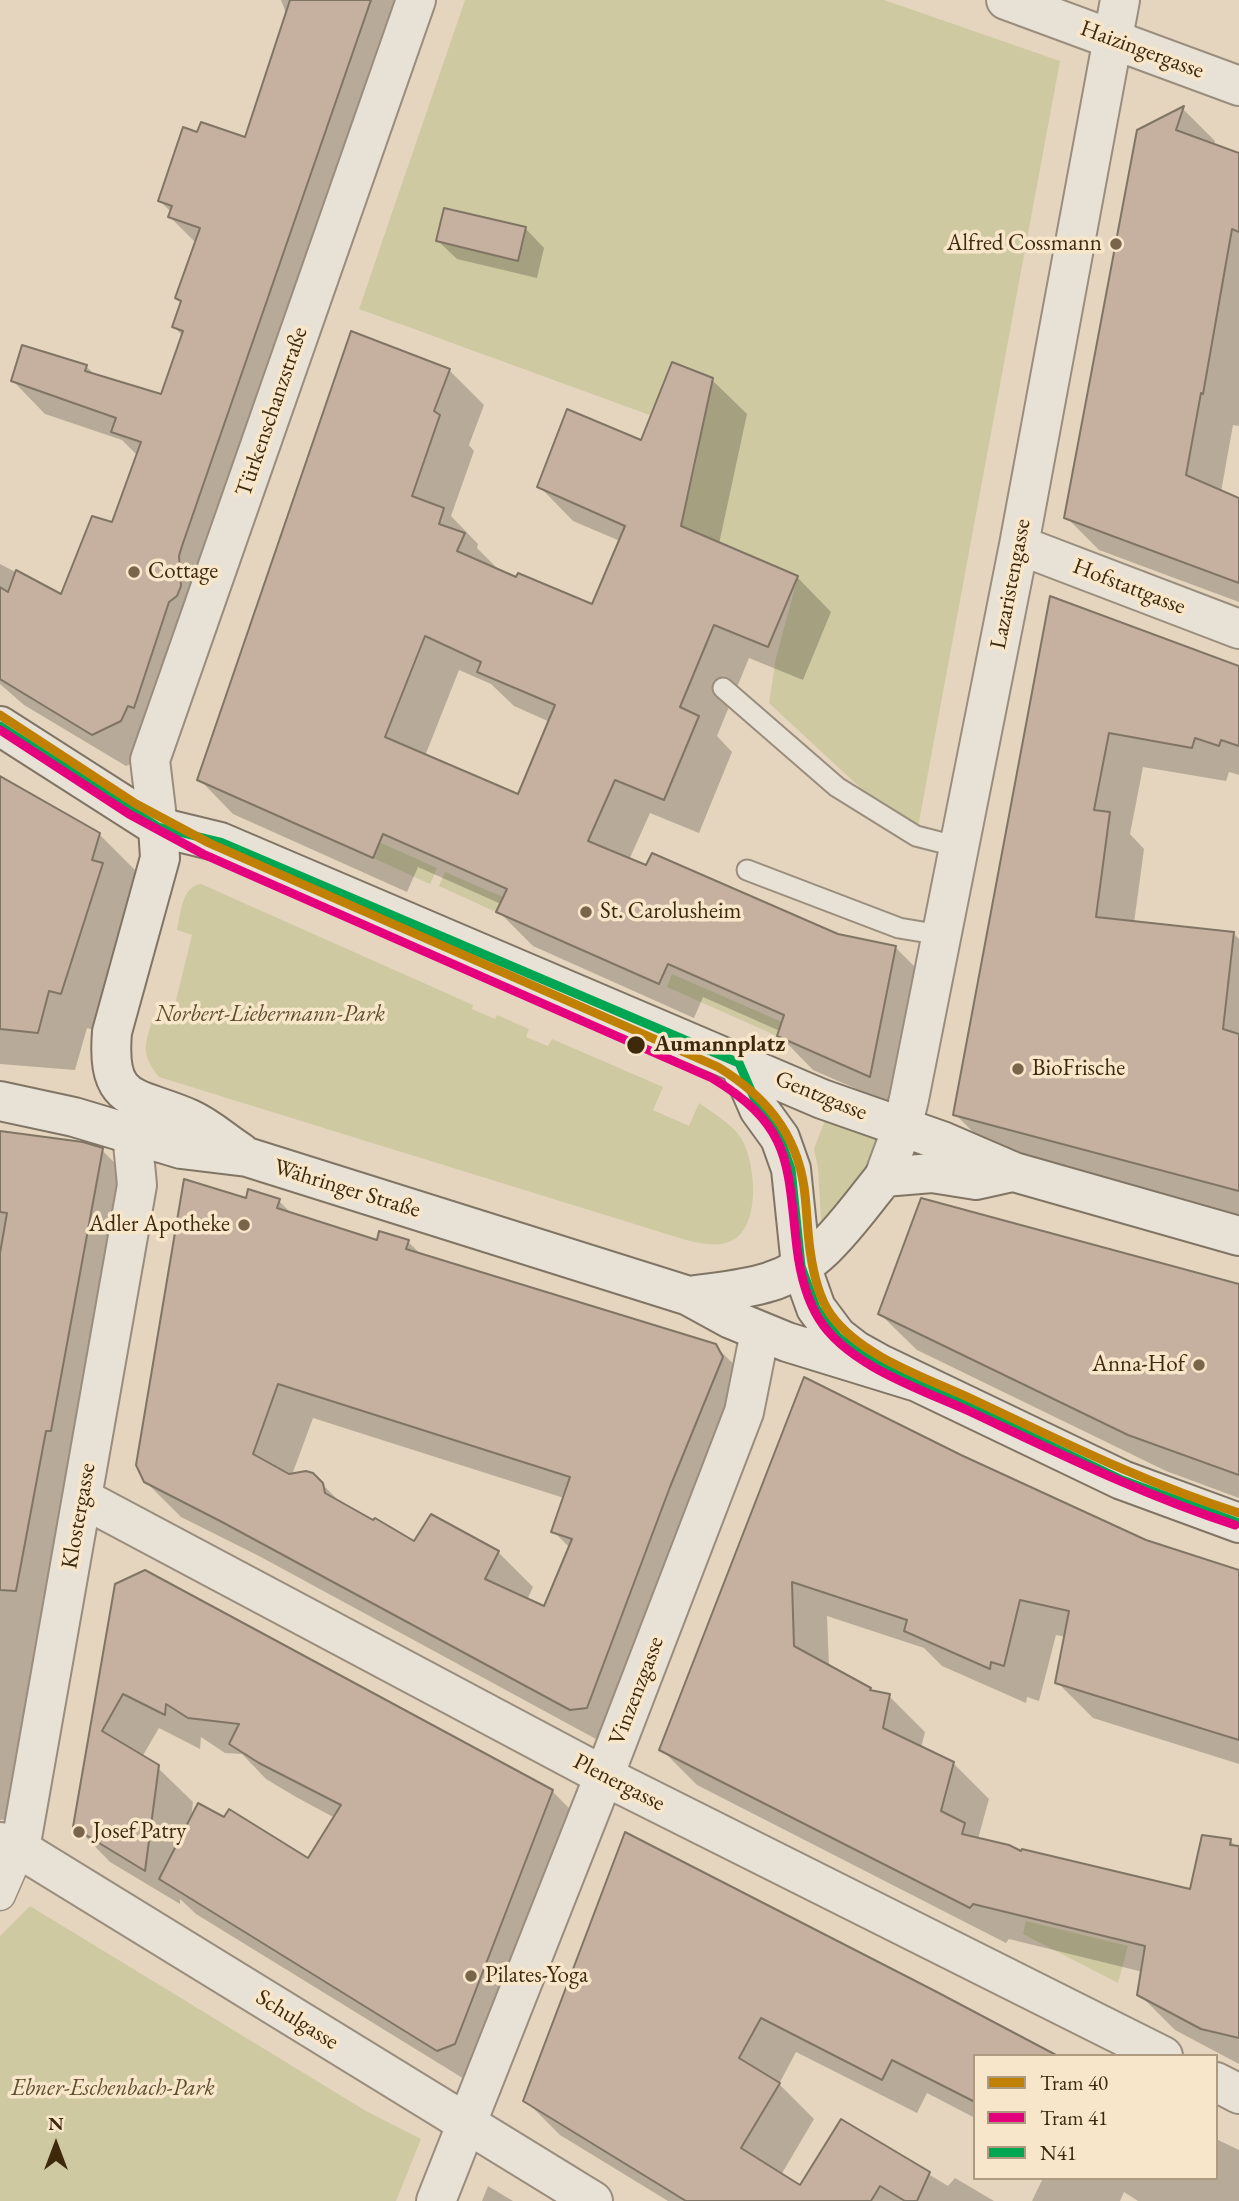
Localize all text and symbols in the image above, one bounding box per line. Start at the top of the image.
street label: Haizingergasse [1076,15,1208,85]
place label: Alfred Cossmann [947,230,1102,258]
marker: Alfred Cossmann [1108,236,1124,252]
street label: Türkenschanzstraße [230,323,314,501]
street label: Lazaristengasse [985,517,1037,651]
street label: Hofstattgasse [1069,553,1189,621]
place label: Cottage [148,558,218,586]
marker: Cottage [126,564,142,580]
place label: St. Carolusheim [600,898,741,926]
marker: St. Carolusheim [578,904,594,920]
park label: Norbert-Liebermann-Park [155,1001,385,1029]
place label: Aumannplatz [654,1031,785,1059]
marker: Aumannplatz [625,1034,647,1056]
place label: BioFrische [1032,1055,1125,1083]
marker: BioFrische [1010,1061,1026,1077]
street label: Gentzgasse [771,1065,871,1127]
street label: Währinger Straße [270,1154,424,1224]
place label: Adler Apotheke [89,1211,230,1239]
marker: Adler Apotheke [236,1217,252,1233]
place label: Anna-Hof [1092,1351,1185,1379]
marker: Anna-Hof [1191,1357,1207,1373]
street label: Klostergasse [56,1461,102,1571]
street label: Vinzenzgasse [604,1633,670,1749]
street label: Plenergasse [569,1748,669,1818]
place label: Josef Patry [93,1818,186,1846]
marker: Josef Patry [71,1824,87,1840]
place label: Pilates-Yoga [485,1962,588,1990]
marker: Pilates-Yoga [463,1968,479,1984]
street label: Schulgasse [250,1984,344,2056]
legend [973,2054,1218,2180]
text: Tram 40 [1040,2069,1108,2096]
park label: Ebner-Eschenbach-Park [11,2075,215,2103]
text: Tram 41 [1040,2104,1108,2131]
north arrow [21,2110,91,2180]
text: N [48,2111,64,2136]
text: N41 [1040,2139,1077,2166]

